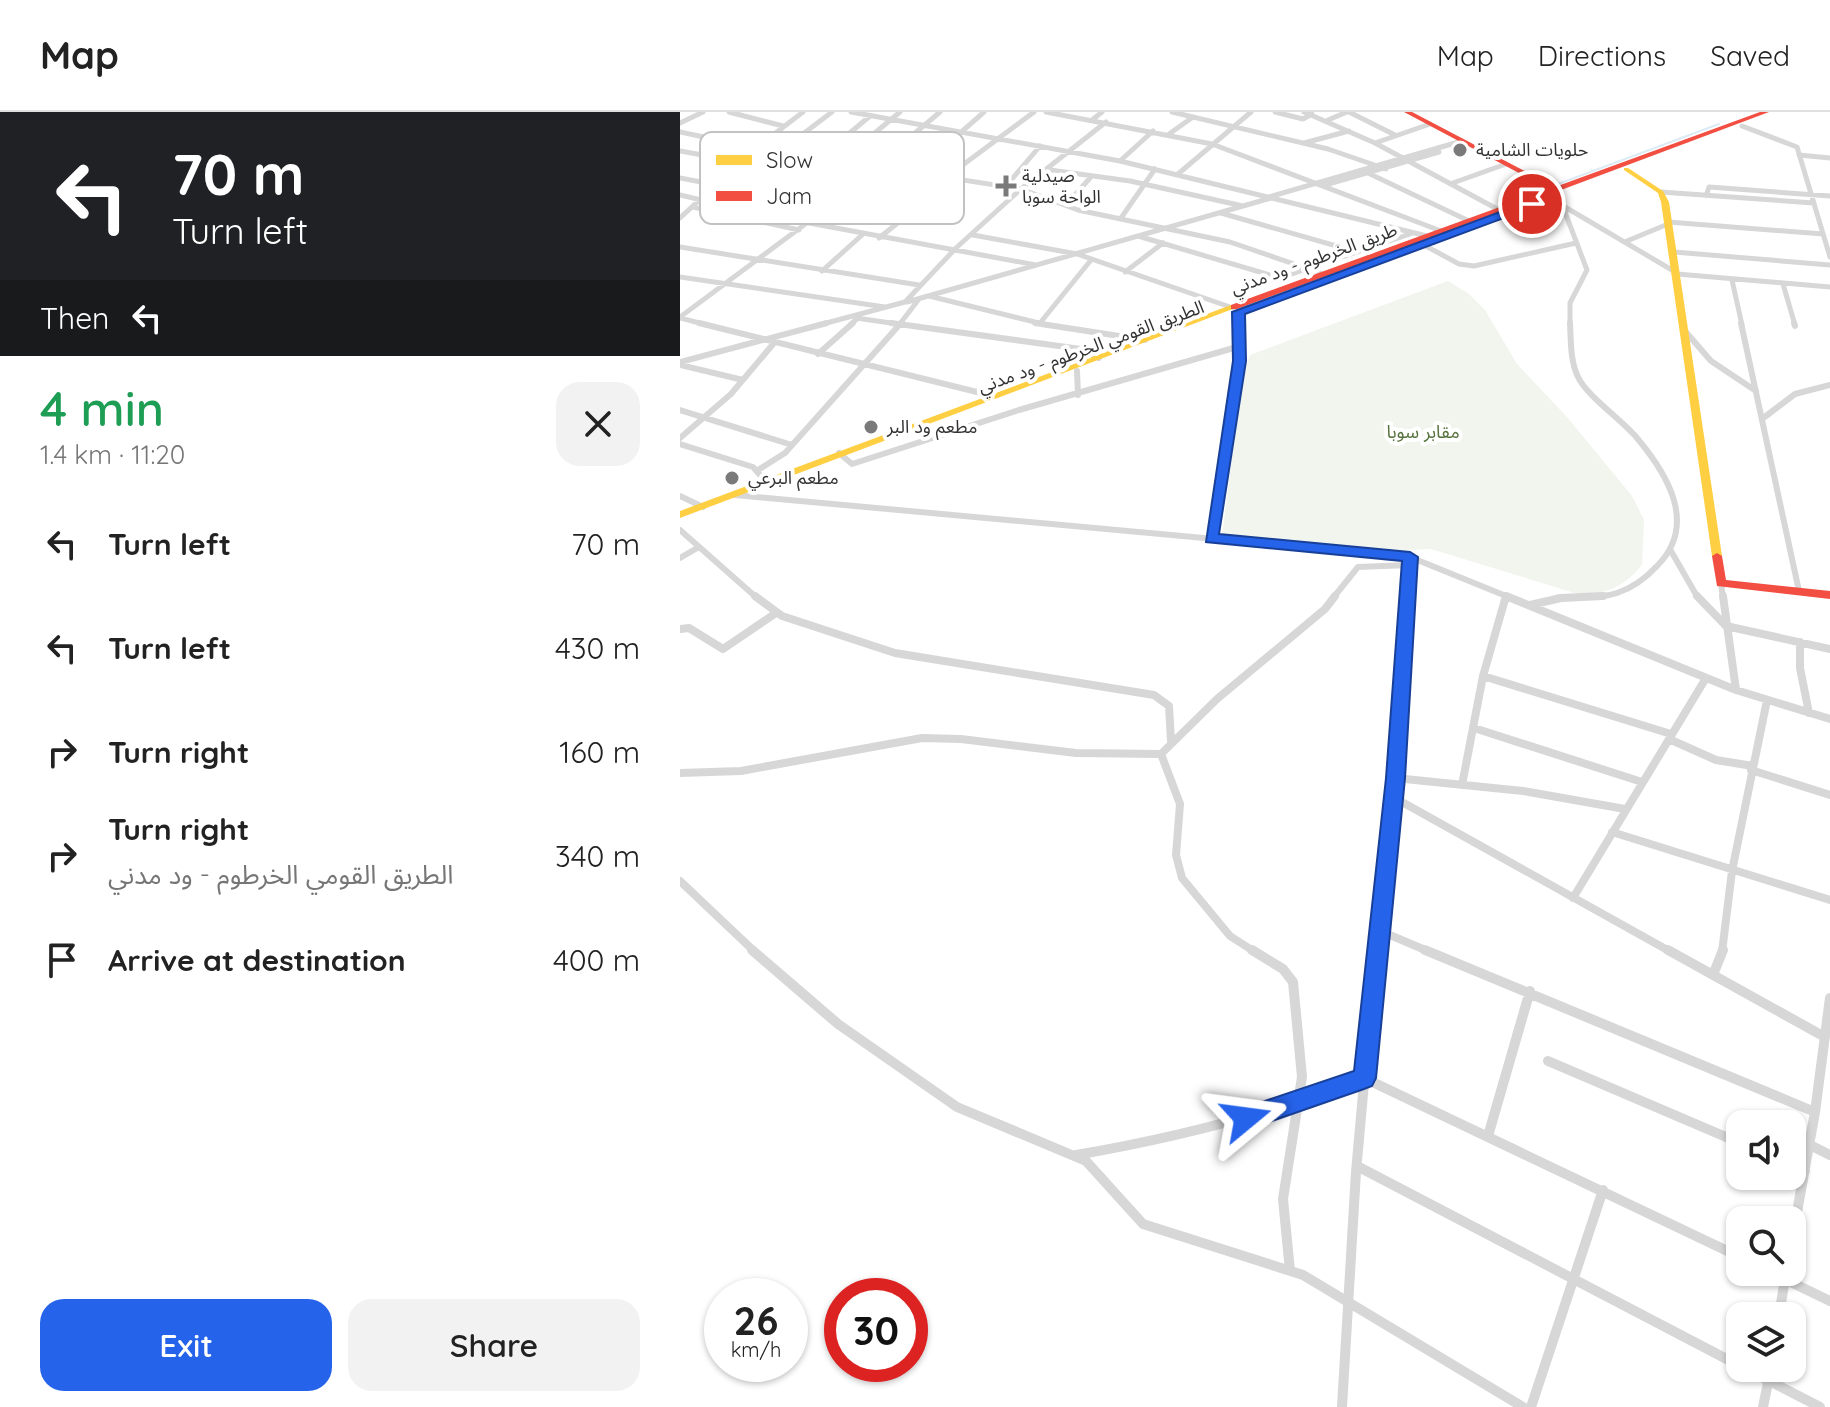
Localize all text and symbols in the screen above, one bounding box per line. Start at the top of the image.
text: Map [40,31,119,79]
text: Map [1437,38,1494,73]
text: Directions [1538,38,1666,73]
text: Saved [1710,38,1790,73]
legend [700,132,964,224]
place label: حلويات الشامية [1476,138,1588,161]
text: 70 m [172,139,304,209]
marker: حلويات الشامية [1451,141,1469,159]
icon: left [40,144,144,248]
text: Slow [766,146,813,174]
place label: صيدلية الواحة سوبا [1022,164,1101,208]
pin [1498,170,1566,238]
marker: صيدلية الواحة سوبا [997,177,1015,195]
text: Jam [766,182,812,210]
icon: arrive [1510,182,1554,226]
text: Turn left [172,208,308,253]
street label: طريق الخرطوم - ود مدني [1227,218,1401,302]
street label: الطريق القومي الخرطوم - ود مدني [975,295,1208,401]
icon: left [125,296,169,340]
text: Then [40,299,109,337]
text: 4 min [40,378,164,438]
button: close [556,382,640,466]
place label: مطعم ود البر [886,415,977,440]
marker: مطعم ود البر [862,418,880,436]
park label: مقابر سوبا [1386,420,1460,443]
text: 1.4 km · 11:20 [40,438,185,471]
place label: مطعم البرعي [748,466,839,491]
marker: مطعم البرعي [723,469,741,487]
icon: left [40,522,84,566]
text: Turn left [108,525,231,563]
text: 70 m [571,525,640,563]
icon: left [40,626,84,670]
text: Turn left [108,629,231,667]
text: 430 m [555,629,640,667]
icon: right [40,730,84,774]
text: Turn right [108,733,249,771]
text: 160 m [559,733,640,771]
text: Turn right [108,810,249,848]
icon: right [40,834,84,878]
text: 340 m [555,837,640,875]
text: الطريق القومي الخرطوم - ود مدني [108,858,453,891]
icon: arrive [40,938,84,982]
text: Arrive at destination [108,941,406,979]
text: 400 m [553,941,640,979]
position arrow [1204,1076,1288,1160]
map controls [1726,1110,1806,1382]
button: sound [1726,1110,1806,1190]
button: search [1726,1206,1806,1286]
speed limit sign: 30 [824,1278,928,1382]
text: 26 [734,1295,778,1345]
button: Exit [40,1299,332,1391]
button: Share [348,1299,640,1391]
button: layers [1726,1302,1806,1382]
text: km/h [731,1337,781,1362]

